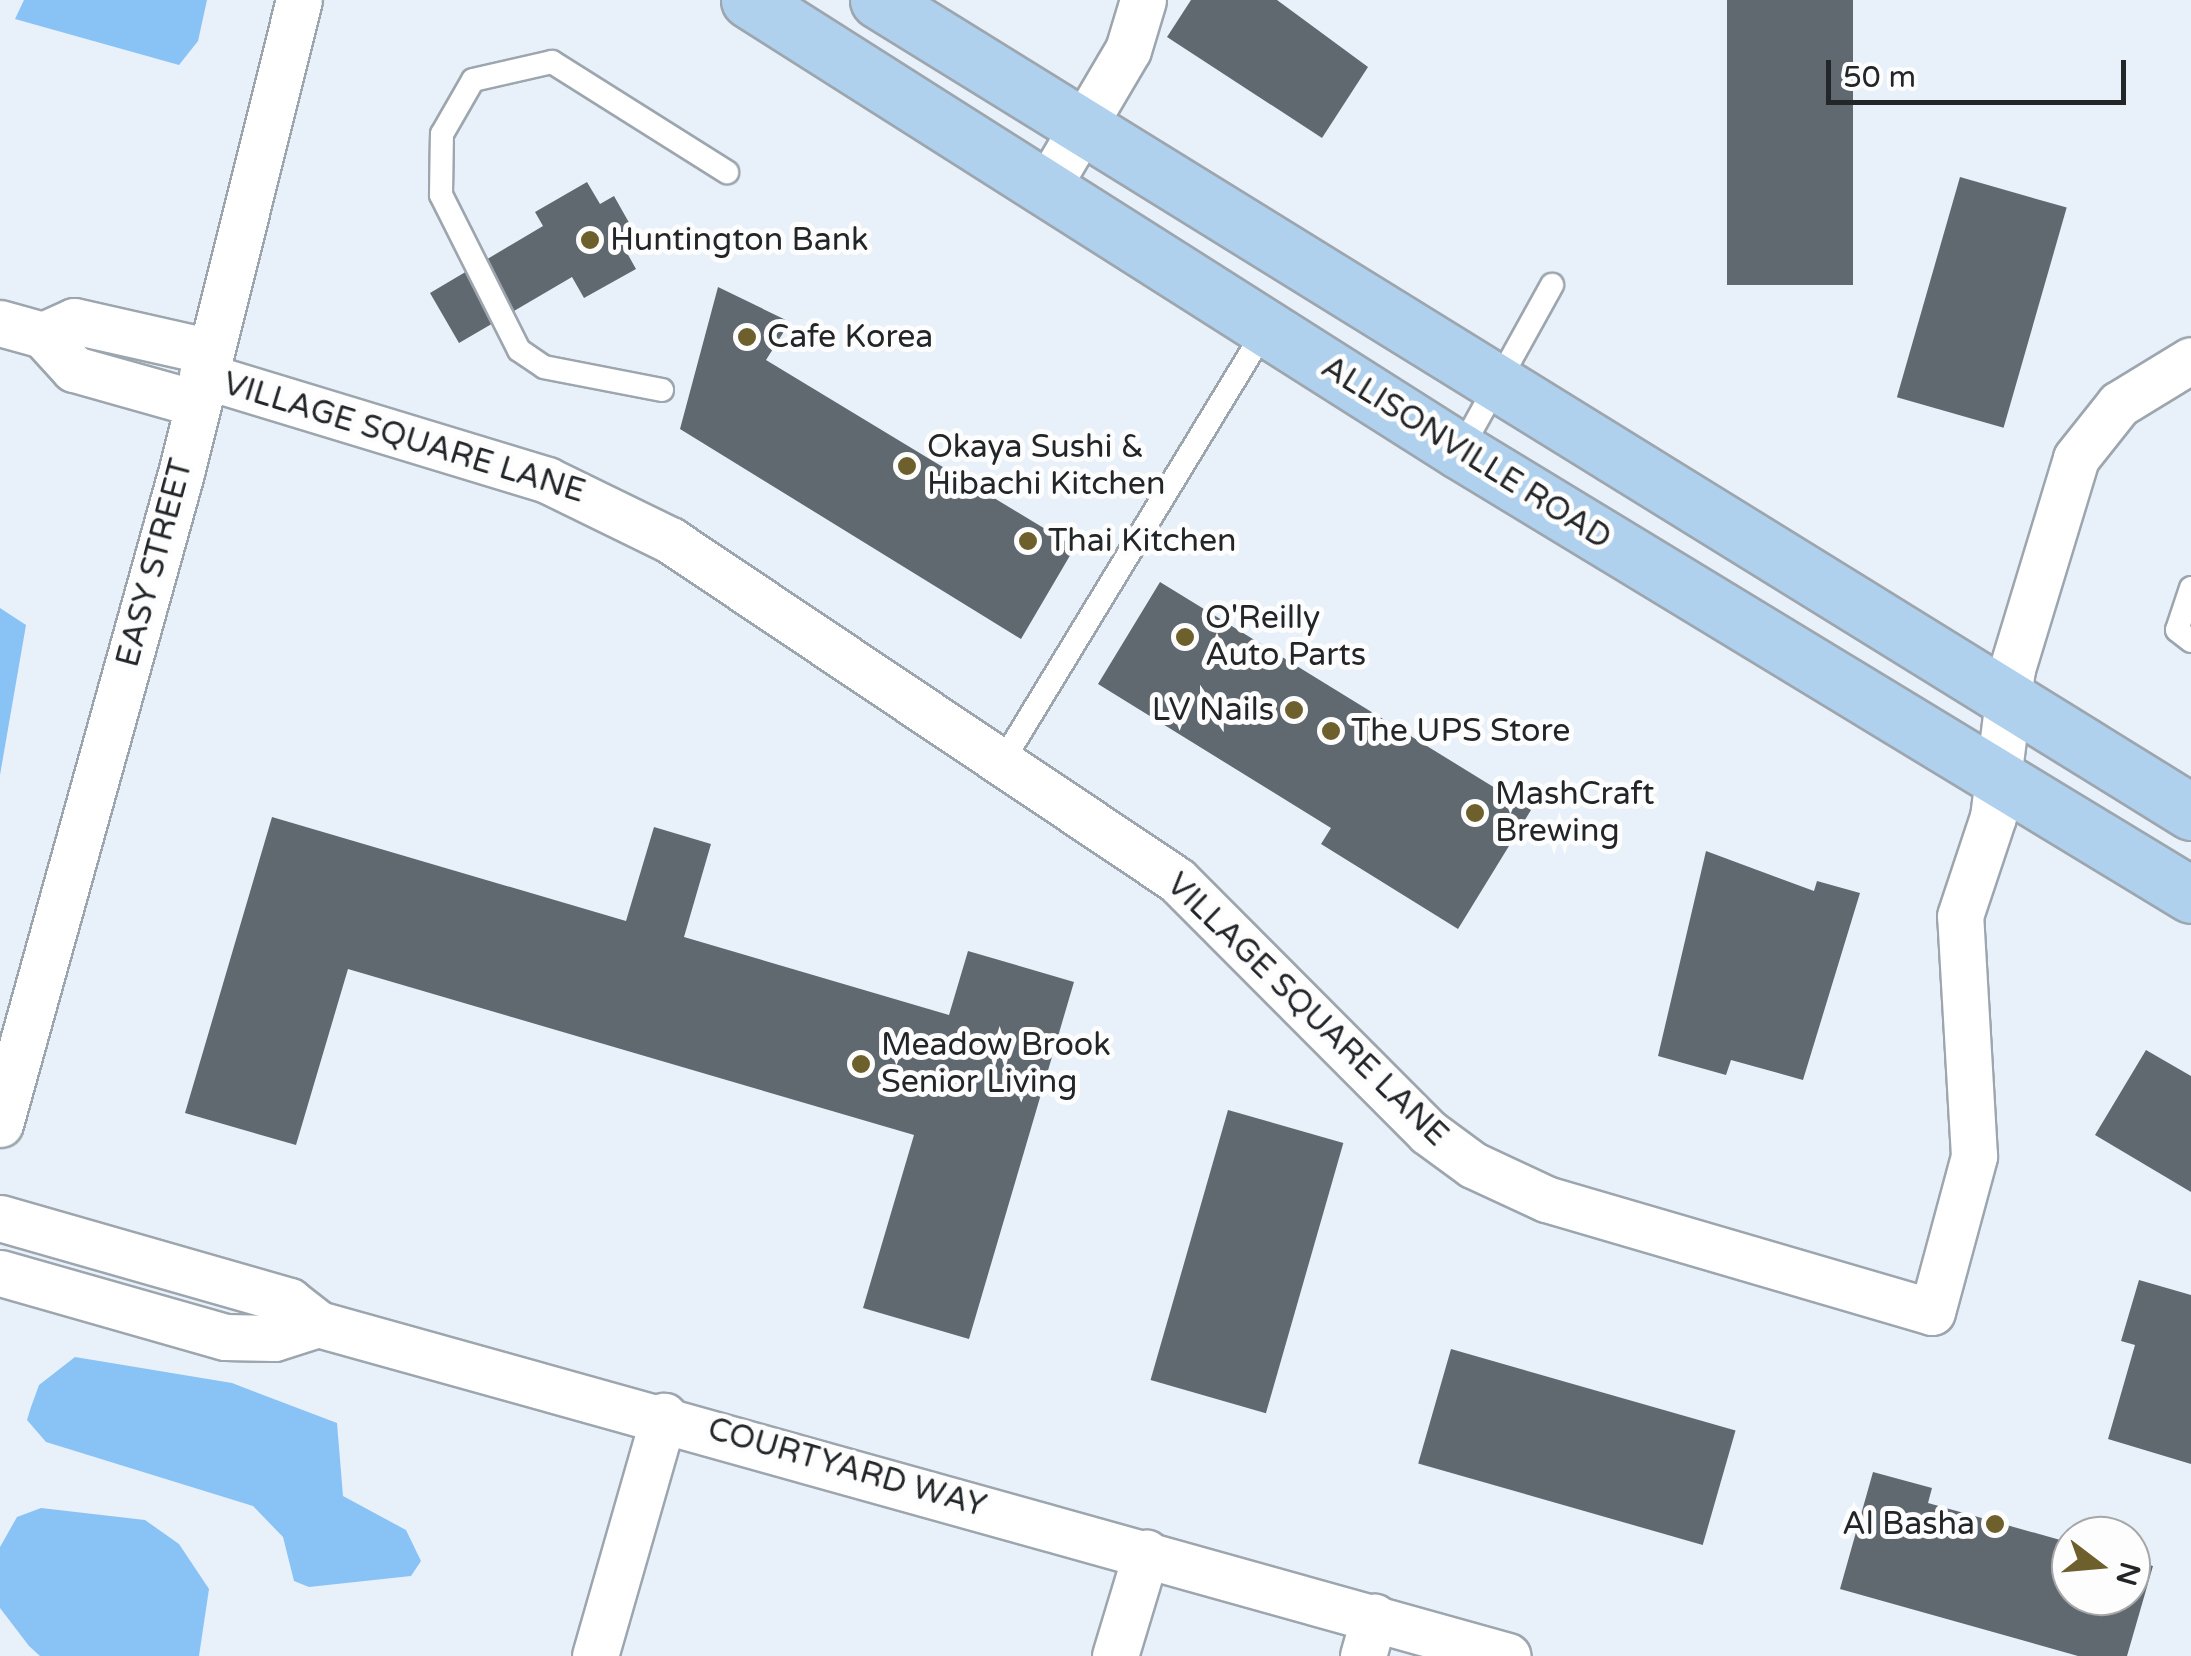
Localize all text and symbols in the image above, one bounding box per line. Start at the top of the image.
scale bar [1831,40,2131,102]
text: 50 m [1843,59,1916,96]
place label: Huntington Bank [610,221,869,259]
marker: Huntington Bank [579,229,601,251]
place label: Cafe Korea [767,318,933,356]
marker: Cafe Korea [736,326,758,348]
street label: ALLISONVILLE ROAD [1314,348,1618,558]
street label: VILLAGE SQUARE LANE [218,365,590,511]
place label: Okaya Sushi & Hibachi Kitchen [927,429,1165,504]
street label: EASY STREET [109,455,201,671]
marker: Okaya Sushi & Hibachi Kitchen [896,455,918,477]
place label: Thai Kitchen [1048,522,1237,560]
marker: Thai Kitchen [1017,530,1039,552]
place label: O'Reilly Auto Parts [1205,600,1366,675]
marker: O'Reilly Auto Parts [1174,626,1196,648]
place label: LV Nails [1152,691,1274,729]
marker: LV Nails [1283,699,1305,721]
place label: The UPS Store [1351,712,1570,750]
marker: The UPS Store [1320,720,1342,742]
place label: MashCraft Brewing [1495,776,1654,851]
marker: MashCraft Brewing [1464,802,1486,824]
street label: VILLAGE SQUARE LANE [1158,865,1456,1155]
place label: Meadow Brook Senior Living [881,1027,1111,1102]
marker: Meadow Brook Senior Living [850,1053,872,1075]
street label: COURTYARD WAY [703,1410,991,1526]
place label: Al Basha [1842,1505,1975,1543]
marker: Al Basha [1984,1513,2006,1535]
north arrow [2051,1516,2151,1616]
text: N [2108,1558,2147,1589]

